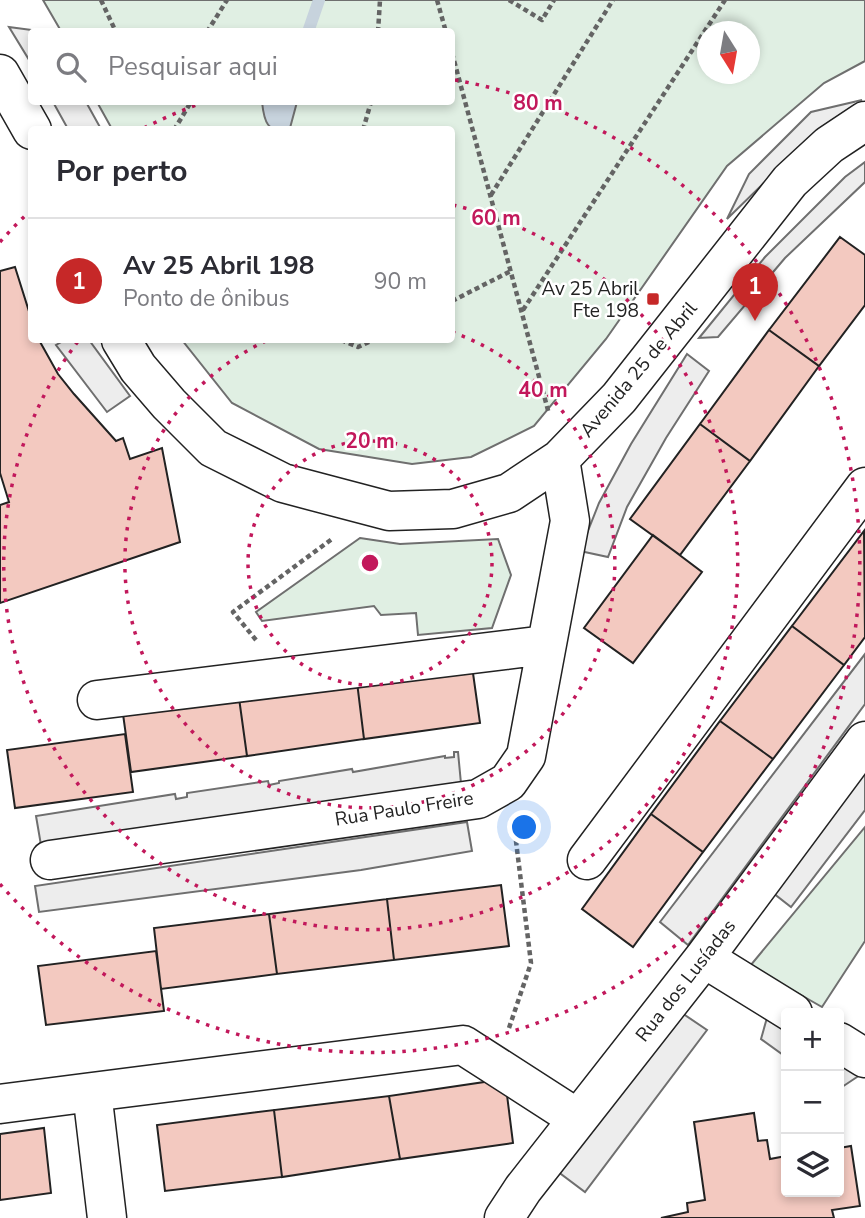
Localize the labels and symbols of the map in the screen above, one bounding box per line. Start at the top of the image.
north arrow [697,21,760,84]
text: 80 m [513,89,563,117]
text: 60 m [471,204,521,232]
pin: 1 [732,263,778,321]
place label: Av 25 Abril Fte 198 [542,276,639,324]
marker: Av 25 Abril Fte 198 [645,291,661,307]
street label: Avenida 25 de Abril [574,296,704,443]
text: 40 m [518,376,568,404]
text: 20 m [345,427,395,455]
centre of rings [358,551,382,575]
street label: Rua Paulo Freire [333,785,475,833]
your location [507,810,541,844]
street label: Rua dos Lusíadas [630,914,742,1047]

